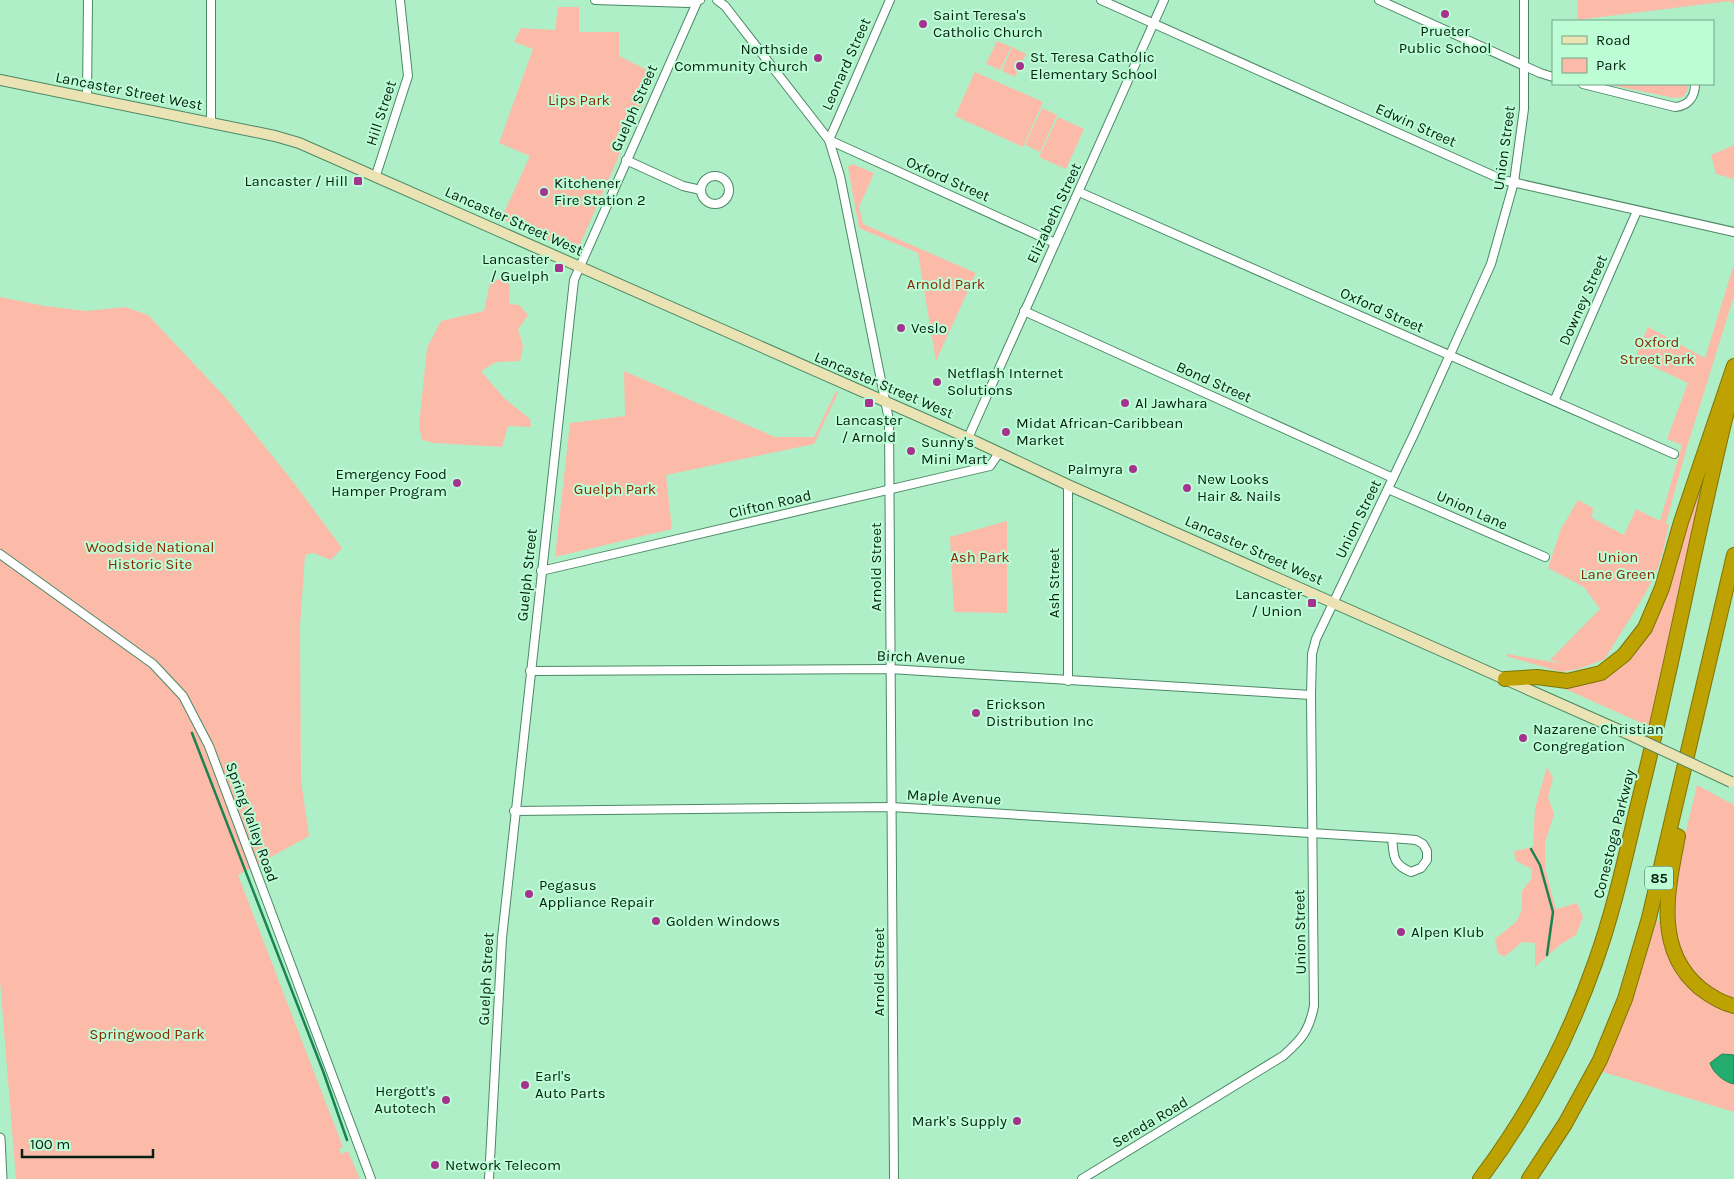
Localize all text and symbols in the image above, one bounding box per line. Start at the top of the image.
place label: Saint Teresa's Catholic Church [933,6,1043,41]
marker: Prueter Public School [1439,8,1451,20]
street label: Leonard Street [818,15,875,113]
marker: Saint Teresa's Catholic Church [917,18,929,30]
legend [1552,20,1714,85]
place label: Prueter Public School [1399,22,1491,57]
text: Road [1596,31,1631,49]
place label: Northside Community Church [674,40,808,75]
place label: St. Teresa Catholic Elementary School [1030,48,1157,83]
marker: Northside Community Church [812,52,824,64]
text: Park [1596,56,1626,74]
marker: St. Teresa Catholic Elementary School [1014,60,1026,72]
street label: Guelph Street [607,61,661,154]
street label: Lancaster Street West [54,68,204,114]
street label: Hill Street [362,78,400,148]
park label: Lips Park [548,91,610,109]
street label: Edwin Street [1373,99,1459,151]
street label: Union Street [1489,104,1519,191]
street label: Oxford Street [903,153,993,206]
street label: Elizabeth Street [1023,160,1085,266]
place label: Lancaster / Hill [245,172,348,190]
place label: Kitchener Fire Station 2 [554,174,646,209]
marker: Lancaster / Hill [352,175,364,187]
street label: Lancaster Street West [442,182,586,260]
marker: Kitchener Fire Station 2 [538,186,550,198]
place label: Lancaster / Guelph [482,250,550,285]
street label: Downey Street [1555,252,1611,348]
marker: Lancaster / Guelph [553,262,565,274]
park label: Arnold Park [907,275,985,293]
street label: Oxford Street [1337,284,1427,337]
place label: Veslo [911,319,947,337]
marker: Veslo [895,322,907,334]
park label: Oxford Street Park [1619,333,1695,368]
street label: Lancaster Street West [812,348,957,423]
street label: Bond Street [1174,357,1255,407]
place label: Netflash Internet Solutions [947,364,1063,399]
marker: Netflash Internet Solutions [931,376,943,388]
place label: Al Jawhara [1135,394,1208,412]
marker: Lancaster / Arnold [863,397,875,409]
marker: Al Jawhara [1119,397,1131,409]
place label: Lancaster / Arnold [836,411,903,446]
place label: Midat African-Caribbean Market [1016,414,1183,449]
marker: Midat African-Caribbean Market [1000,426,1012,438]
place label: Sunny's Mini Mart [921,433,988,468]
marker: Sunny's Mini Mart [905,445,917,457]
place label: Palmyra [1068,460,1123,478]
marker: Palmyra [1127,463,1139,475]
place label: Emergency Food Hamper Program [331,465,447,500]
place label: New Looks Hair & Nails [1197,470,1281,505]
street label: Union Street [1331,476,1385,561]
marker: Emergency Food Hamper Program [451,477,463,489]
park label: Guelph Park [574,480,656,498]
marker: New Looks Hair & Nails [1181,482,1193,494]
street label: Clifton Road [727,486,813,522]
street label: Union Lane [1434,486,1510,534]
street label: Lancaster Street West [1182,511,1326,589]
street label: Arnold Street [867,522,885,612]
street label: Guelph Street [513,527,541,622]
park label: Woodside National Historic Site [85,538,215,573]
street label: Ash Street [1045,547,1063,618]
park label: Ash Park [950,548,1010,566]
park label: Union Lane Green [1580,548,1656,583]
place label: Lancaster / Union [1235,585,1303,620]
marker: Lancaster / Union [1306,597,1318,609]
street label: Birch Avenue [876,646,966,668]
place label: Erickson Distribution Inc [986,695,1094,730]
marker: Erickson Distribution Inc [970,707,982,719]
place label: Nazarene Christian Congregation [1533,720,1664,755]
marker: Nazarene Christian Congregation [1517,732,1529,744]
street label: Spring Valley Road [222,760,282,884]
street label: Conestoga Parkway [1589,767,1639,901]
street label: Maple Avenue [906,786,1002,808]
road number: 85 [1645,866,1673,890]
place label: Pegasus Appliance Repair [539,876,655,911]
marker: Pegasus Appliance Repair [523,888,535,900]
street label: Union Street [1290,889,1310,975]
place label: Golden Windows [666,912,780,930]
marker: Golden Windows [650,915,662,927]
place label: Alpen Klub [1411,923,1484,941]
marker: Alpen Klub [1395,926,1407,938]
street label: Arnold Street [870,927,888,1017]
street label: Guelph Street [475,932,497,1026]
park label: Springwood Park [89,1025,205,1043]
place label: Earl's Auto Parts [535,1067,606,1102]
marker: Earl's Auto Parts [519,1079,531,1091]
place label: Hergott's Autotech [374,1082,436,1117]
street label: Sereda Road [1109,1092,1191,1152]
marker: Hergott's Autotech [440,1094,452,1106]
place label: Mark's Supply [912,1112,1007,1130]
marker: Mark's Supply [1011,1115,1023,1127]
scale bar [22,1126,154,1158]
text: 100 m [30,1135,70,1153]
place label: Network Telecom [445,1156,561,1174]
marker: Network Telecom [429,1159,441,1171]

